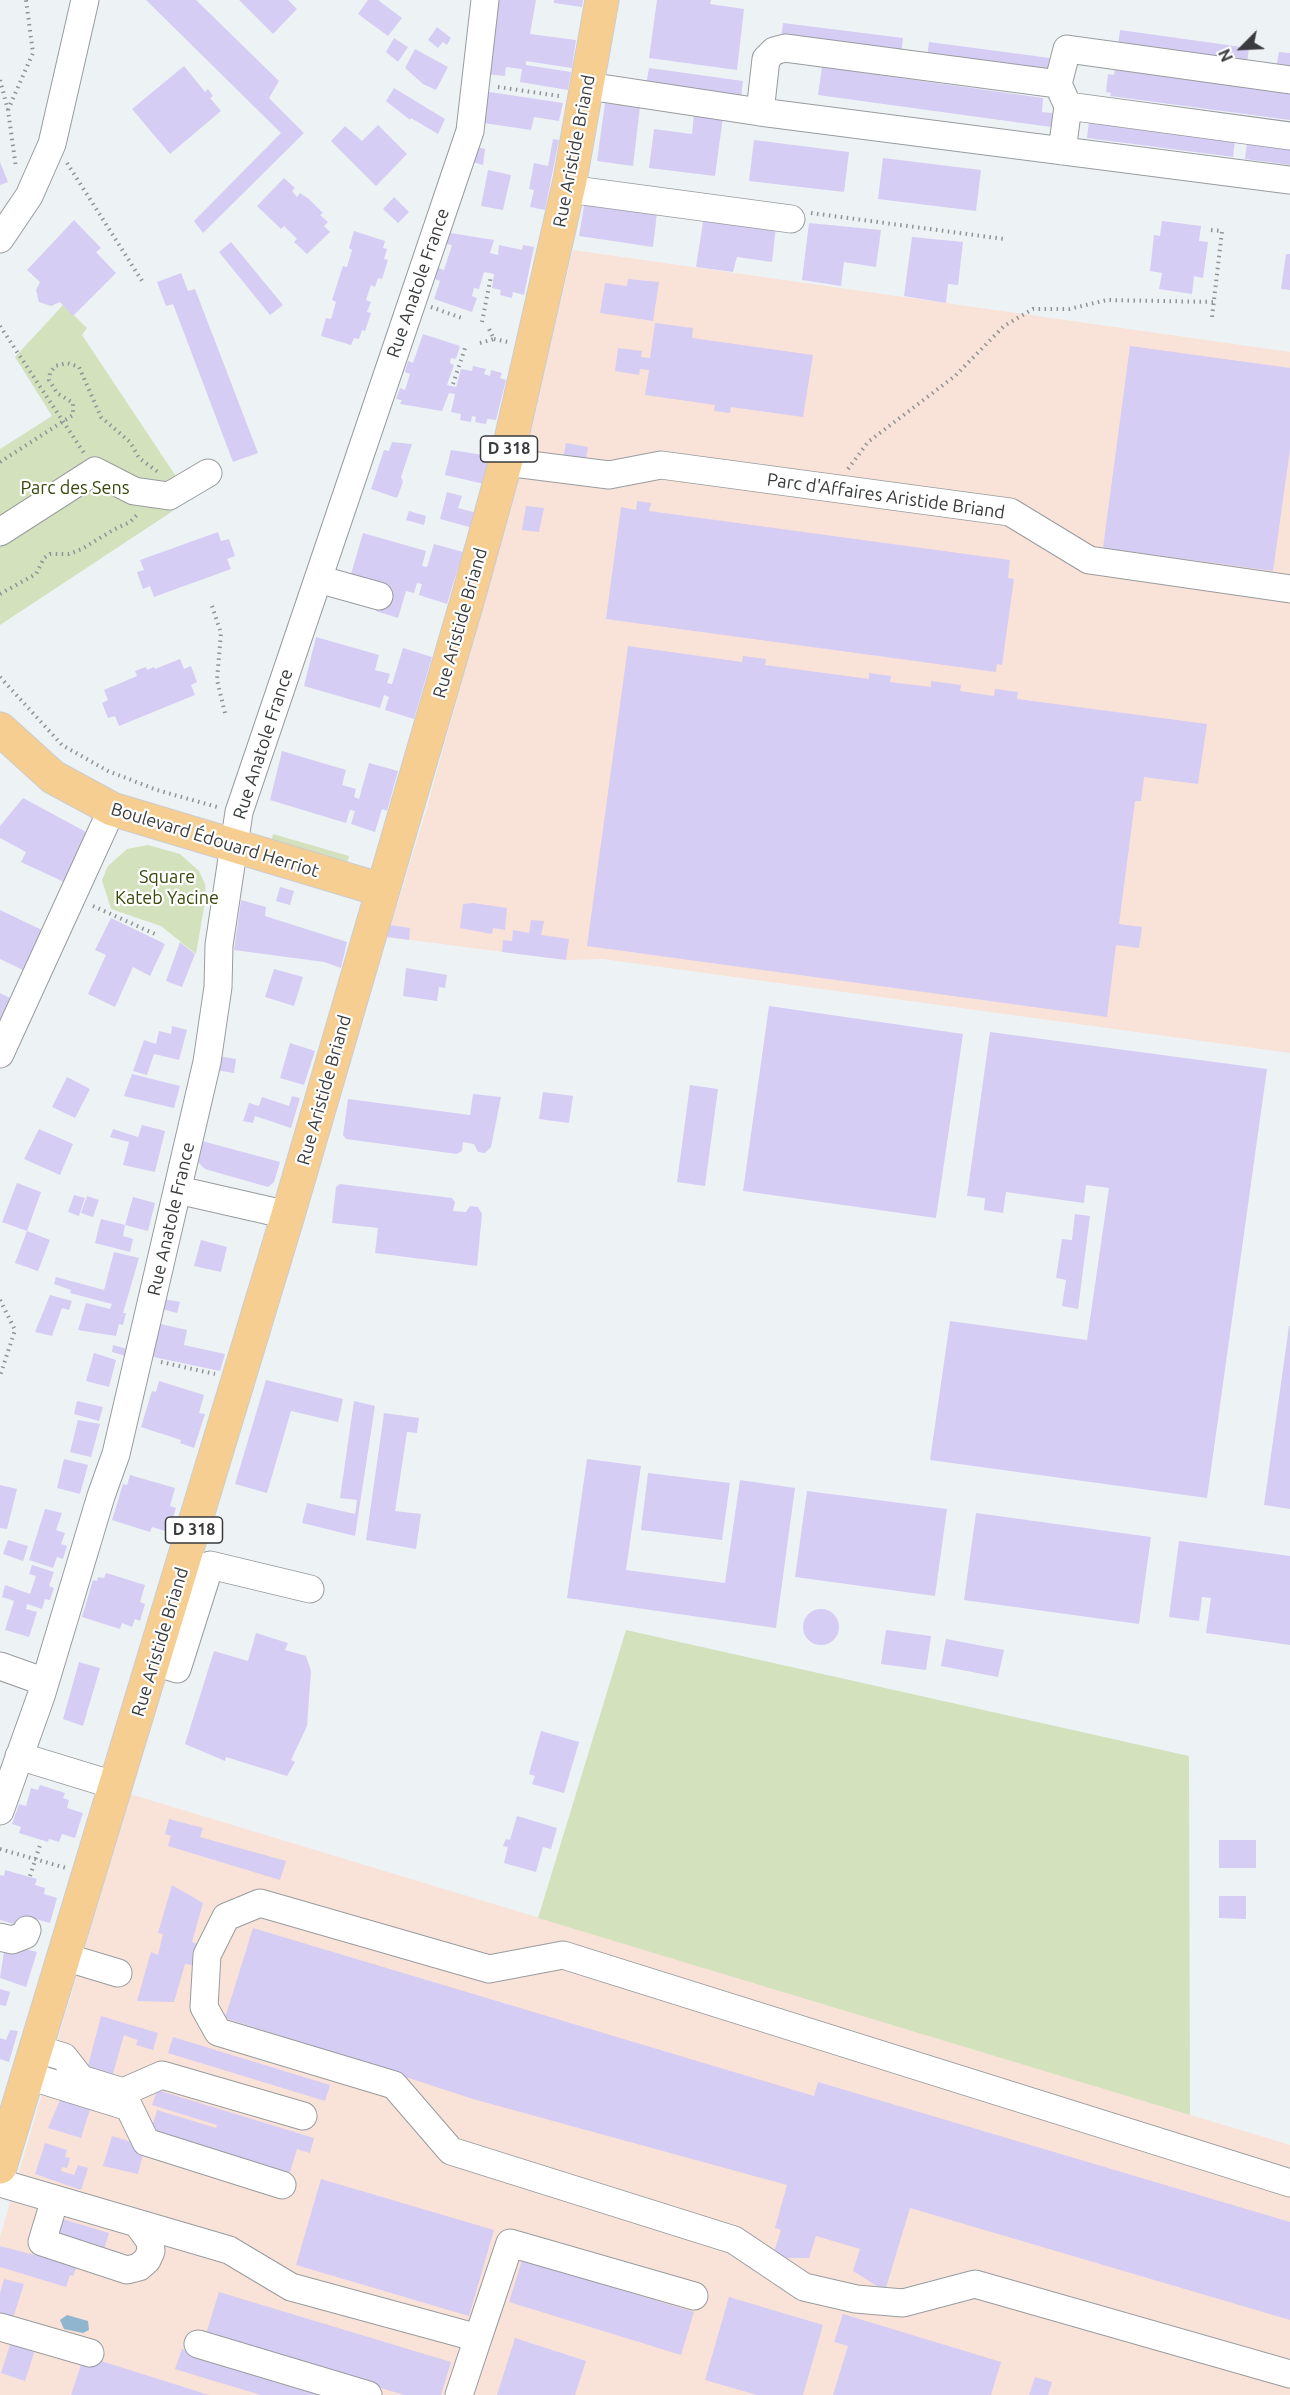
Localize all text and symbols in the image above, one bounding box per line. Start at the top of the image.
north arrow [1212,18,1272,78]
text: N [1215,46,1236,64]
street label: Rue Aristide Briand [549,73,599,229]
street label: Rue Anatole France [382,205,454,361]
road number: D 318 [480,436,538,462]
street label: Parc d'Affaires Aristide Briand [766,469,1006,523]
park label: Parc des Sens [20,477,130,499]
street label: Rue Aristide Briand [428,546,492,700]
street label: Rue Anatole France [228,666,298,822]
street label: Boulevard Édouard Herriot [108,798,322,882]
park label: Square Kateb Yacine [115,866,219,908]
street label: Rue Aristide Briand [292,1013,356,1167]
street label: Rue Anatole France [143,1140,199,1298]
road number: D 318 [166,1517,222,1543]
street label: Rue Aristide Briand [127,1565,193,1719]

